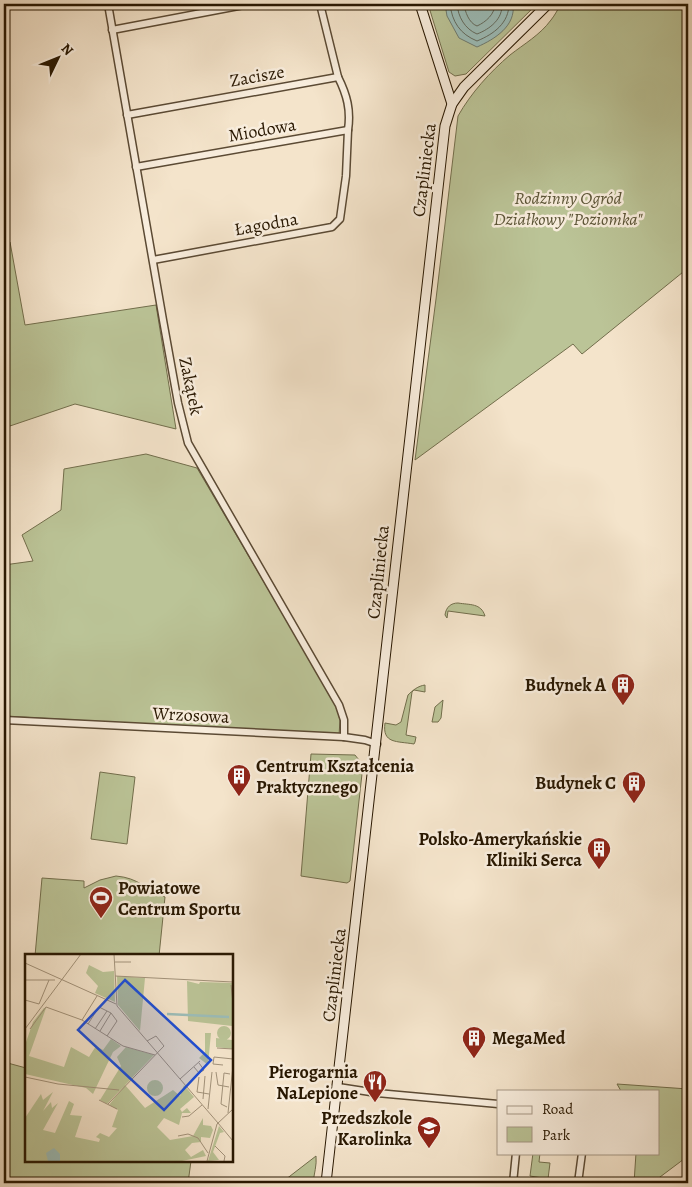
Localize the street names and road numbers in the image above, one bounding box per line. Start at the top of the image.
street label: Zacisze [228,59,286,93]
street label: Miodowa [226,112,298,148]
street label: Czapliniecka [406,121,442,218]
street label: Łagodna [232,207,300,241]
street label: Zakątek [173,355,209,417]
street label: Czapliniecka [361,523,395,620]
street label: Wrzosowa [151,701,231,729]
street label: Czapliniecka [316,926,352,1023]

